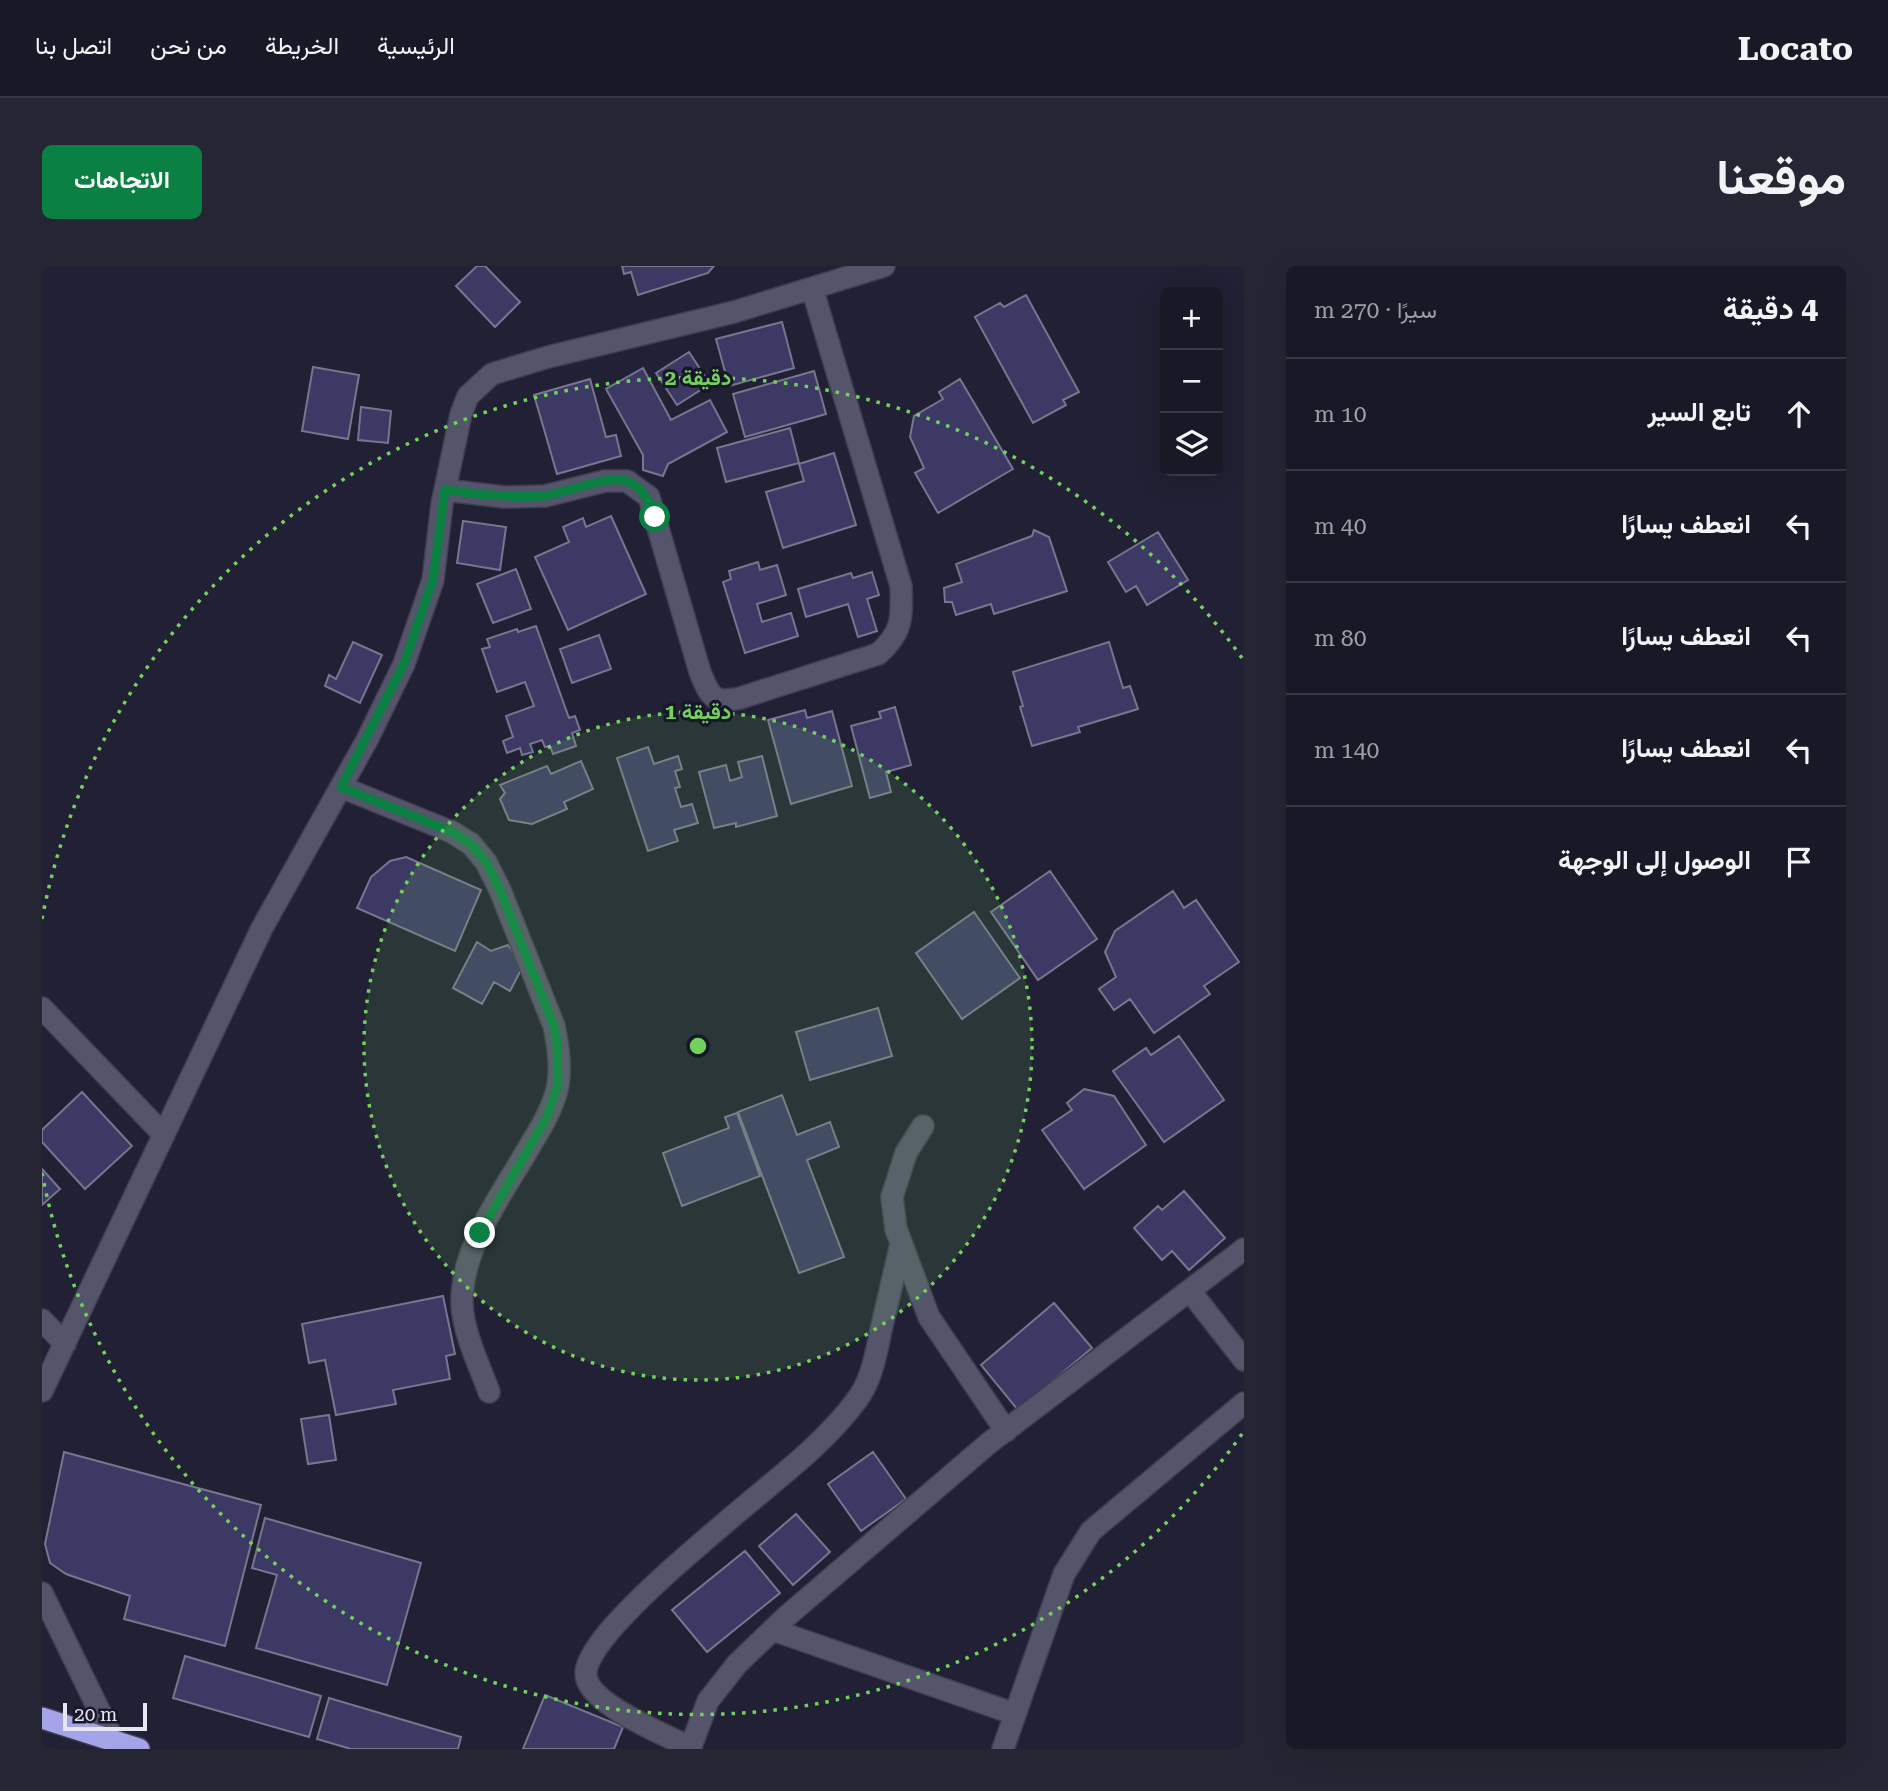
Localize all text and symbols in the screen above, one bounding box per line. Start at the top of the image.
text: Locato [1738,29,1853,68]
text: اتصل بنا [35,32,112,60]
text: من نحن [150,32,227,60]
text: الخريطة [265,32,339,60]
text: الرئيسية [377,32,455,60]
button: الاتجاهات [42,145,202,219]
text: موقعنا [1716,149,1846,206]
map controls [1160,287,1223,476]
button: + [1160,287,1223,350]
text: 4 دقيقة [1723,291,1818,326]
text: سيرًا · 270 m [1314,297,1437,324]
button: − [1160,350,1223,413]
text: 2 دقيقة [665,366,731,390]
icon: ahead [1780,395,1818,433]
text: تابع السير [1647,397,1751,427]
text: 10 m [1314,401,1367,428]
button: layers [1160,413,1223,476]
route start [639,501,670,532]
icon: left [1780,507,1818,545]
text: انعطف يسارًا [1621,509,1751,539]
text: 40 m [1314,513,1367,540]
icon: left [1780,619,1818,657]
text: انعطف يسارًا [1621,621,1751,651]
text: 80 m [1314,625,1367,652]
text: 1 دقيقة [665,700,731,724]
icon: left [1780,731,1818,769]
text: انعطف يسارًا [1621,733,1751,763]
text: 140 m [1314,737,1379,764]
icon: arrive [1780,843,1818,881]
text: الوصول إلى الوجهة [1558,845,1751,875]
centre of rings [686,1034,710,1058]
route end [464,1217,495,1248]
scale bar [63,1700,147,1732]
text: 20 m [74,1703,117,1726]

